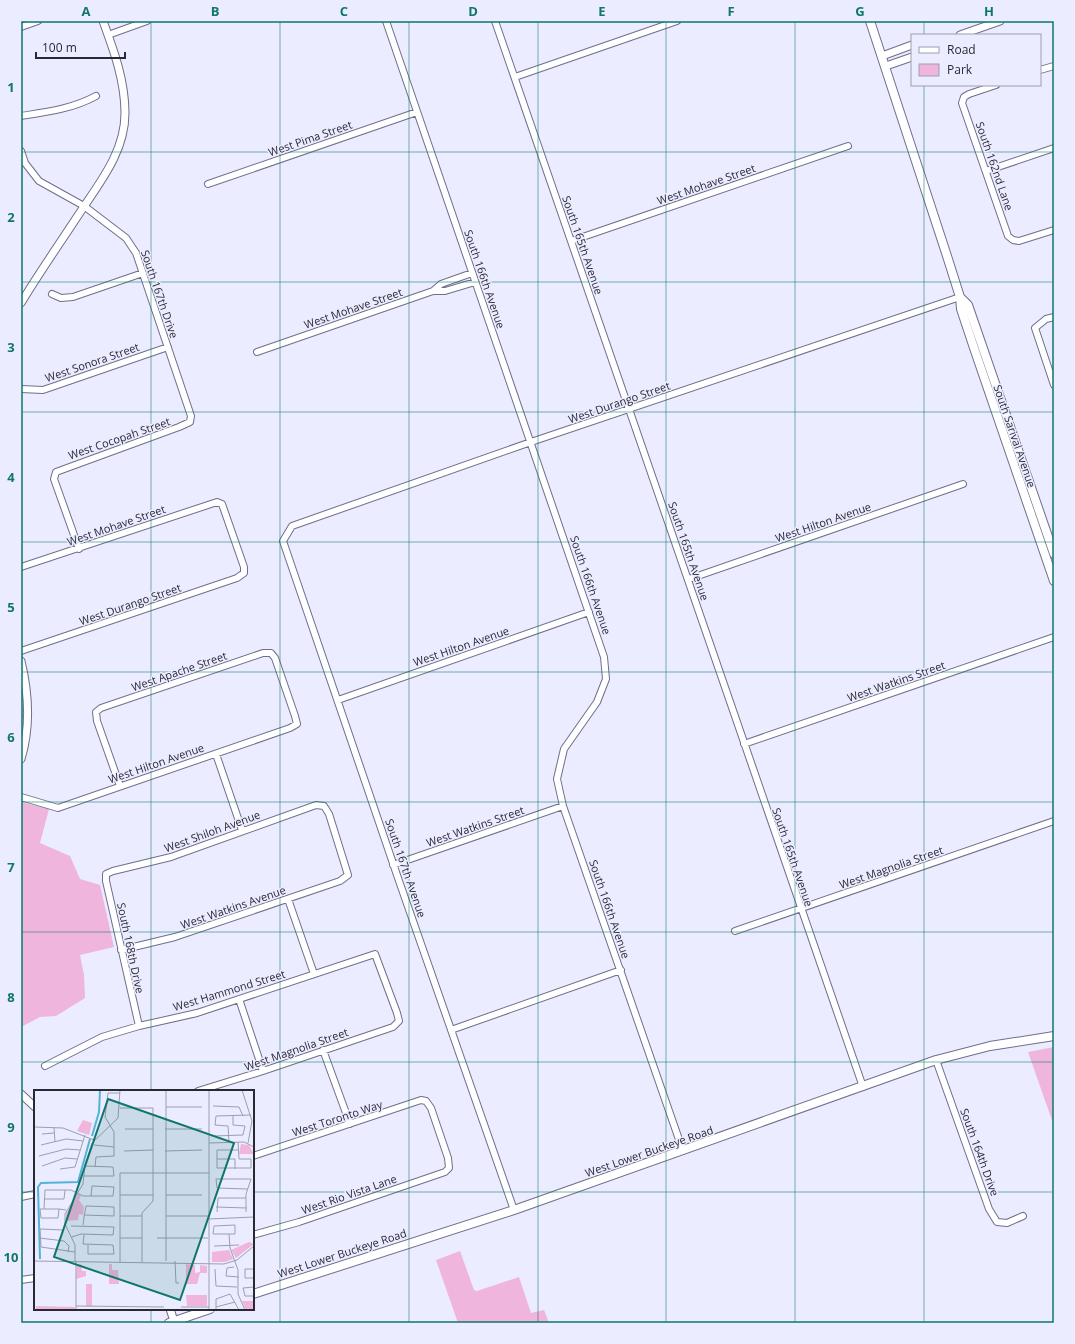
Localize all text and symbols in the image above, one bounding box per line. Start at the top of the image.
text: A [82,2,91,20]
text: B [211,2,220,20]
text: C [340,2,348,20]
text: D [468,2,478,20]
text: E [598,2,606,20]
text: F [727,2,735,20]
text: G [855,2,865,20]
text: H [984,2,994,20]
scale bar [36,34,125,60]
legend [911,34,1041,86]
text: 100 m [42,39,77,56]
text: Road [947,41,976,58]
text: Park [947,61,973,78]
text: 1 [7,78,15,96]
street label: West Pima Street [266,117,354,159]
street label: South 162nd Lane [973,120,1017,212]
street label: West Mohave Street [655,160,757,208]
street label: South 165th Avenue [559,194,607,296]
text: 2 [7,208,15,226]
street label: South 166th Avenue [461,228,509,330]
street label: South 167th Drive [138,248,182,340]
street label: West Mohave Street [302,284,404,332]
text: 3 [7,338,15,356]
street label: West Sonora Street [43,339,141,385]
street label: West Durango Street [566,378,672,426]
street label: South Sarival Avenue [990,383,1040,489]
street label: West Cocopah Street [66,413,172,463]
text: 4 [7,468,15,486]
street label: West Hilton Avenue [773,499,873,545]
street label: South 165th Avenue [665,500,713,602]
street label: West Mohave Street [65,501,167,549]
street label: South 166th Avenue [567,534,615,636]
street label: West Durango Street [77,580,183,628]
text: 5 [7,598,15,616]
street label: West Hilton Avenue [411,623,511,669]
street label: West Apache Street [129,648,229,694]
street label: West Watkins Street [845,657,947,705]
text: 6 [7,728,15,746]
street label: West Hilton Avenue [106,740,206,786]
street label: West Watkins Street [424,802,526,850]
street label: South 165th Avenue [769,806,817,908]
street label: West Shiloh Avenue [162,807,262,855]
street label: South 167th Avenue [382,817,430,919]
street label: West Magnolia Street [837,842,945,892]
text: 7 [7,858,15,876]
street label: South 166th Avenue [586,858,634,960]
street label: West Watkins Avenue [178,882,288,932]
street label: South 168th Drive [114,901,148,995]
street label: West Hammond Street [171,966,287,1014]
text: 8 [7,988,15,1006]
street label: West Magnolia Street [242,1024,350,1074]
inset map [34,1090,254,1310]
street label: West Toronto Way [290,1096,385,1140]
street label: South 164th Drive [957,1106,1003,1198]
text: 9 [7,1118,15,1136]
street label: West Lower Buckeye Road [583,1122,715,1180]
street label: West Rio Vista Lane [299,1171,399,1217]
street label: West Lower Buckeye Road [276,1225,408,1281]
text: 10 [4,1248,18,1266]

